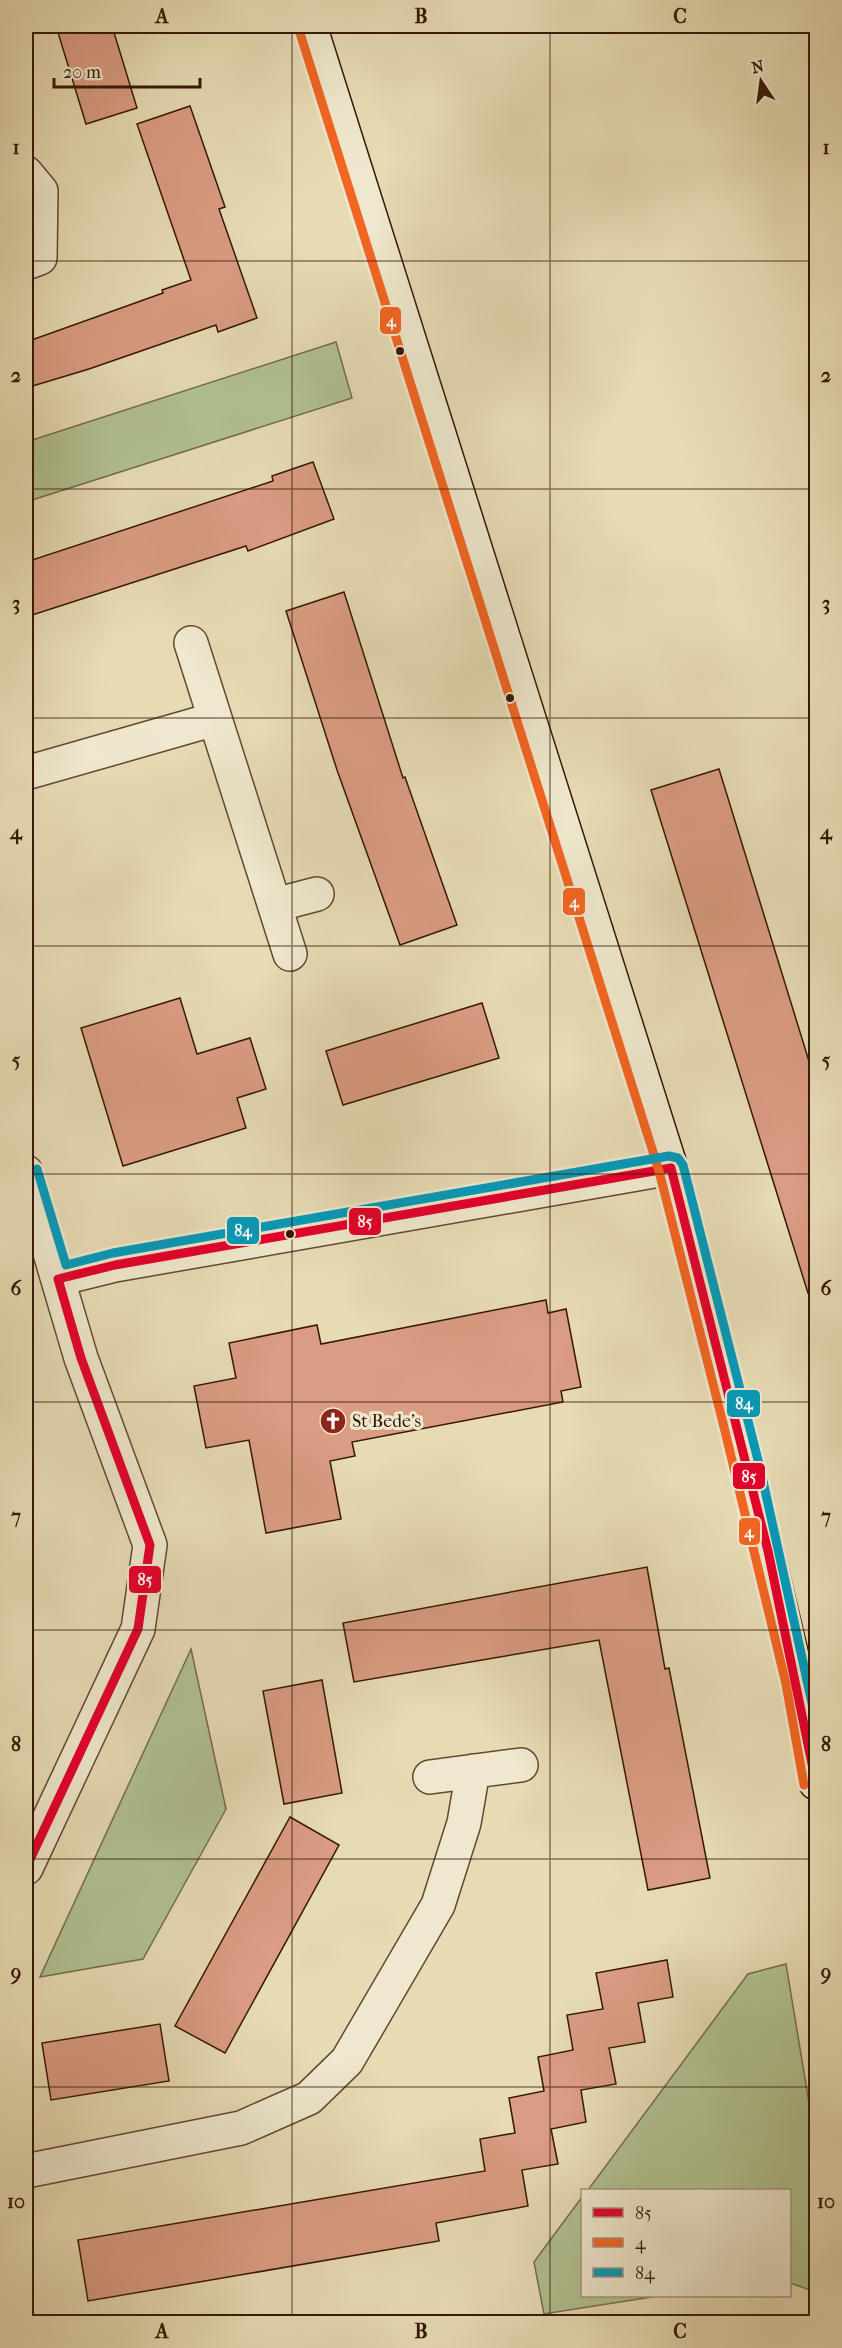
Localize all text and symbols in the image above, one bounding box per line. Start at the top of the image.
text: A [154,5,170,28]
text: B [414,5,428,28]
text: C [673,5,687,28]
scale bar [54,51,200,89]
north arrow [731,51,791,111]
text: N [750,56,767,77]
text: 20 m [63,62,101,83]
text: 1 [12,136,20,159]
text: 1 [822,136,830,159]
line badge: 4 [379,306,402,335]
text: 4 [385,311,397,331]
unlabelled marker [394,345,406,357]
text: 2 [11,364,21,387]
text: 2 [821,364,831,387]
text: 3 [12,592,20,615]
text: 3 [822,592,830,615]
unlabelled marker [504,692,516,704]
text: 4 [9,821,23,845]
text: 4 [819,821,833,845]
line badge: 4 [562,887,586,916]
text: 4 [568,892,580,912]
text: 5 [12,1049,21,1072]
text: 5 [822,1049,831,1072]
line badge: 85 [348,1207,382,1236]
text: 85 [358,1212,373,1231]
line badge: 84 [226,1216,260,1245]
text: 84 [234,1221,253,1241]
unlabelled marker [284,1228,296,1240]
text: 6 [11,1277,23,1300]
text: 6 [821,1277,833,1300]
line badge: 84 [726,1389,761,1418]
text: 84 [735,1394,754,1414]
church icon: St Bede's [318,1406,348,1436]
place label: St Bede's [352,1411,422,1432]
line badge: 85 [732,1462,766,1490]
text: 85 [742,1467,757,1486]
text: 7 [10,1505,21,1528]
text: 7 [820,1505,831,1528]
line badge: 4 [738,1517,761,1546]
text: 4 [743,1522,755,1542]
line badge: 85 [128,1565,162,1594]
text: 85 [138,1570,153,1589]
text: 8 [11,1733,21,1756]
text: 8 [821,1733,831,1756]
text: 9 [10,1962,21,1985]
text: 9 [820,1962,831,1985]
legend [581,2189,791,2297]
text: 10 [7,2190,25,2213]
text: 10 [817,2190,835,2213]
text: 85 [635,2203,652,2224]
text: 4 [635,2233,646,2254]
text: 84 [635,2263,655,2284]
text: A [154,2320,170,2343]
text: B [414,2320,428,2343]
text: C [673,2320,687,2343]

